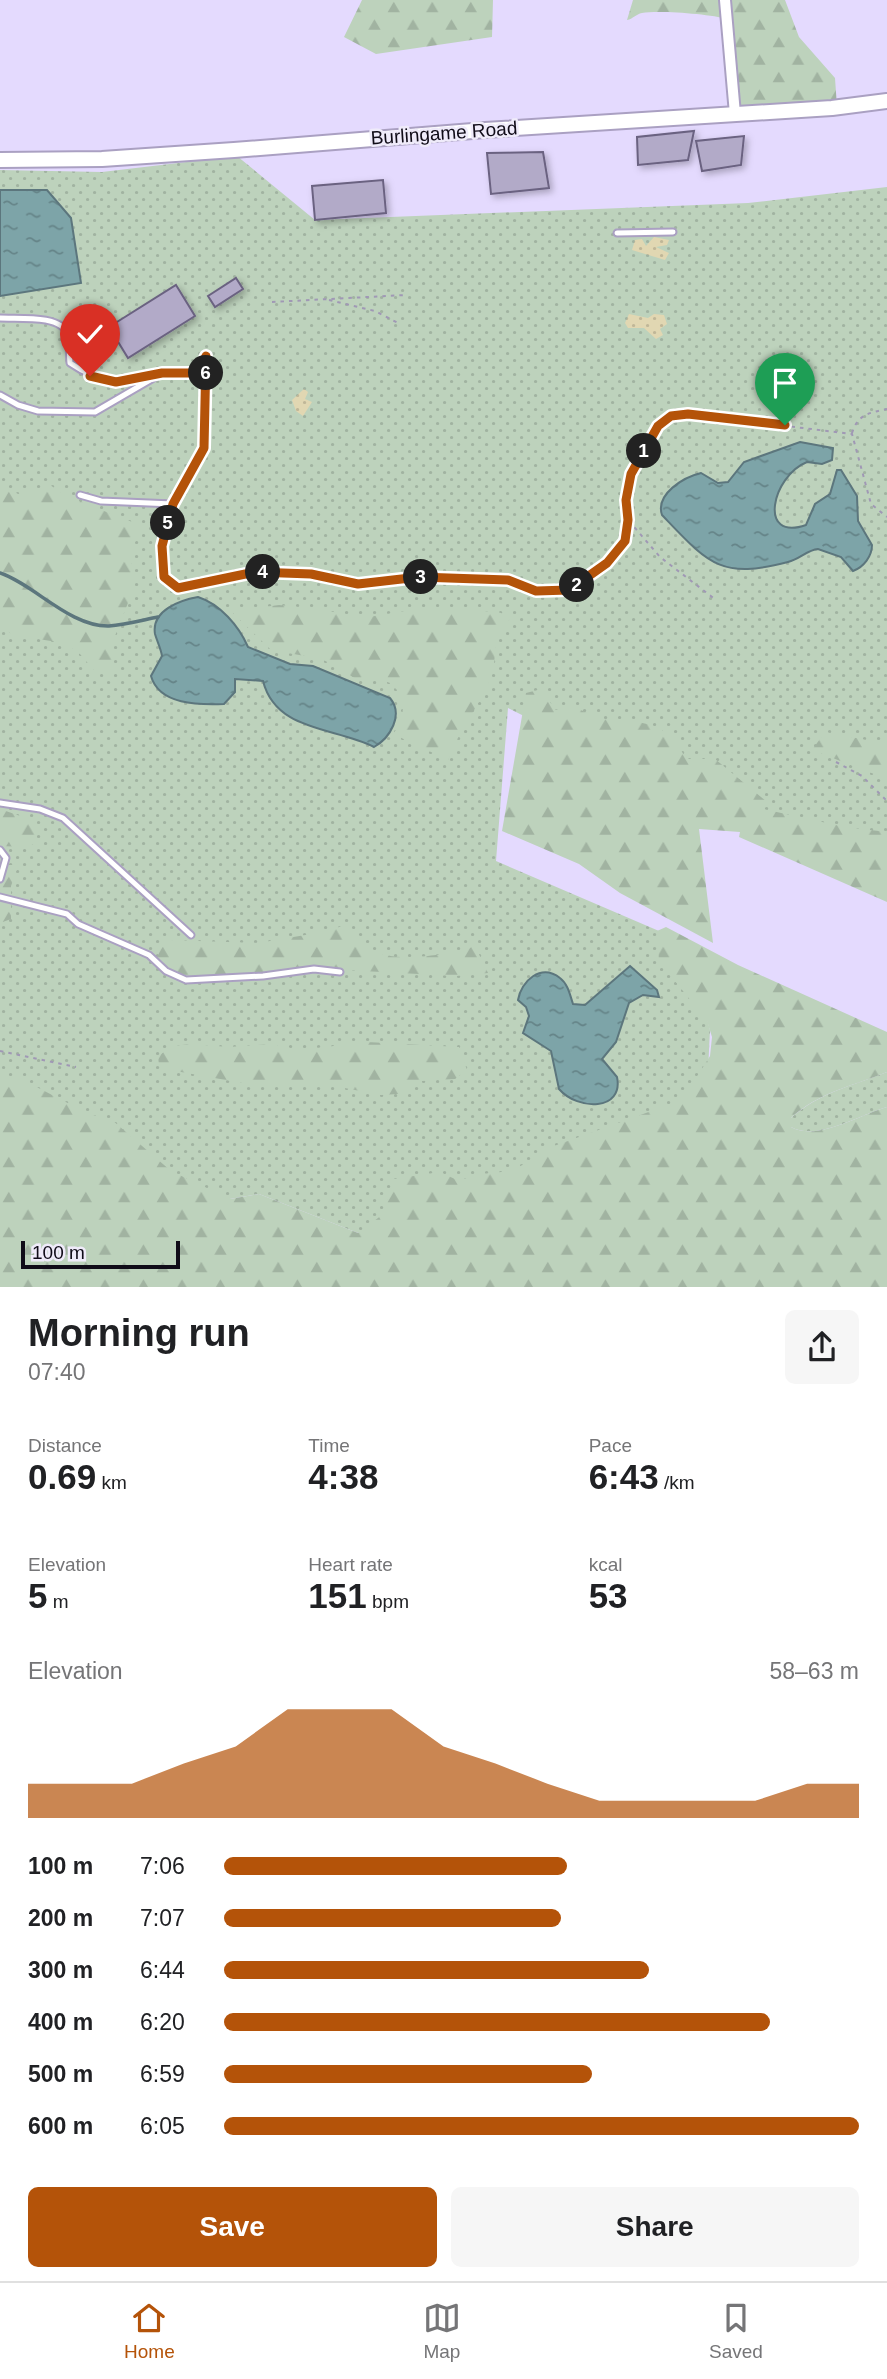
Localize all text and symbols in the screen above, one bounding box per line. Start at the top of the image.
street label: Burlingame Road [370,117,518,149]
pin [60,304,120,376]
icon: check [71,315,109,353]
pin [755,353,815,425]
pin: 6 [188,356,224,390]
text: 6 [200,362,211,383]
icon: arrive [766,364,804,402]
pin: 1 [626,434,662,468]
text: 1 [638,440,649,461]
pin: 5 [150,505,186,540]
text: 5 [162,512,173,533]
pin: 4 [246,554,280,590]
pin: 3 [404,560,438,594]
text: 4 [257,561,268,582]
text: 3 [415,566,426,587]
pin: 2 [560,568,594,602]
text: 2 [571,574,582,595]
scale bar [21,1238,180,1270]
text: 100 m [32,1242,85,1263]
button: share [785,1310,859,1384]
text: Morning run [28,1312,250,1354]
text: 07:40 [28,1359,86,1385]
text: Distance [28,1435,102,1456]
text: Time [308,1435,350,1456]
text: Pace [589,1435,632,1456]
text: 0.69 [28,1457,96,1496]
text: 4:38 [308,1457,378,1496]
text: 6:43 [589,1457,659,1496]
text: km [96,1472,127,1493]
text: /km [659,1472,695,1493]
text: Elevation [28,1554,106,1575]
text: Heart rate [308,1554,393,1575]
text: kcal [589,1554,622,1575]
text: 5 [28,1576,47,1615]
text: 151 [308,1576,367,1615]
text: 53 [589,1576,628,1615]
text: m [47,1591,69,1612]
text: bpm [367,1591,409,1612]
text: Elevation [28,1658,123,1684]
text: 58–63 m [769,1658,859,1684]
text: 100 m [28,1853,93,1879]
text: 7:06 [140,1853,185,1879]
text: 200 m [28,1905,93,1931]
text: 7:07 [140,1905,185,1931]
text: 300 m [28,1957,93,1983]
text: 6:44 [140,1957,185,1983]
text: 400 m [28,2009,93,2035]
text: 6:20 [140,2009,185,2035]
text: 500 m [28,2061,93,2087]
text: 6:59 [140,2061,185,2087]
text: 600 m [28,2113,93,2139]
text: 6:05 [140,2113,185,2139]
button: Save [28,2187,437,2267]
button: Share [451,2187,859,2267]
tab: Home [124,2299,175,2363]
tab: Map [423,2299,461,2363]
tab: Saved [709,2299,763,2363]

